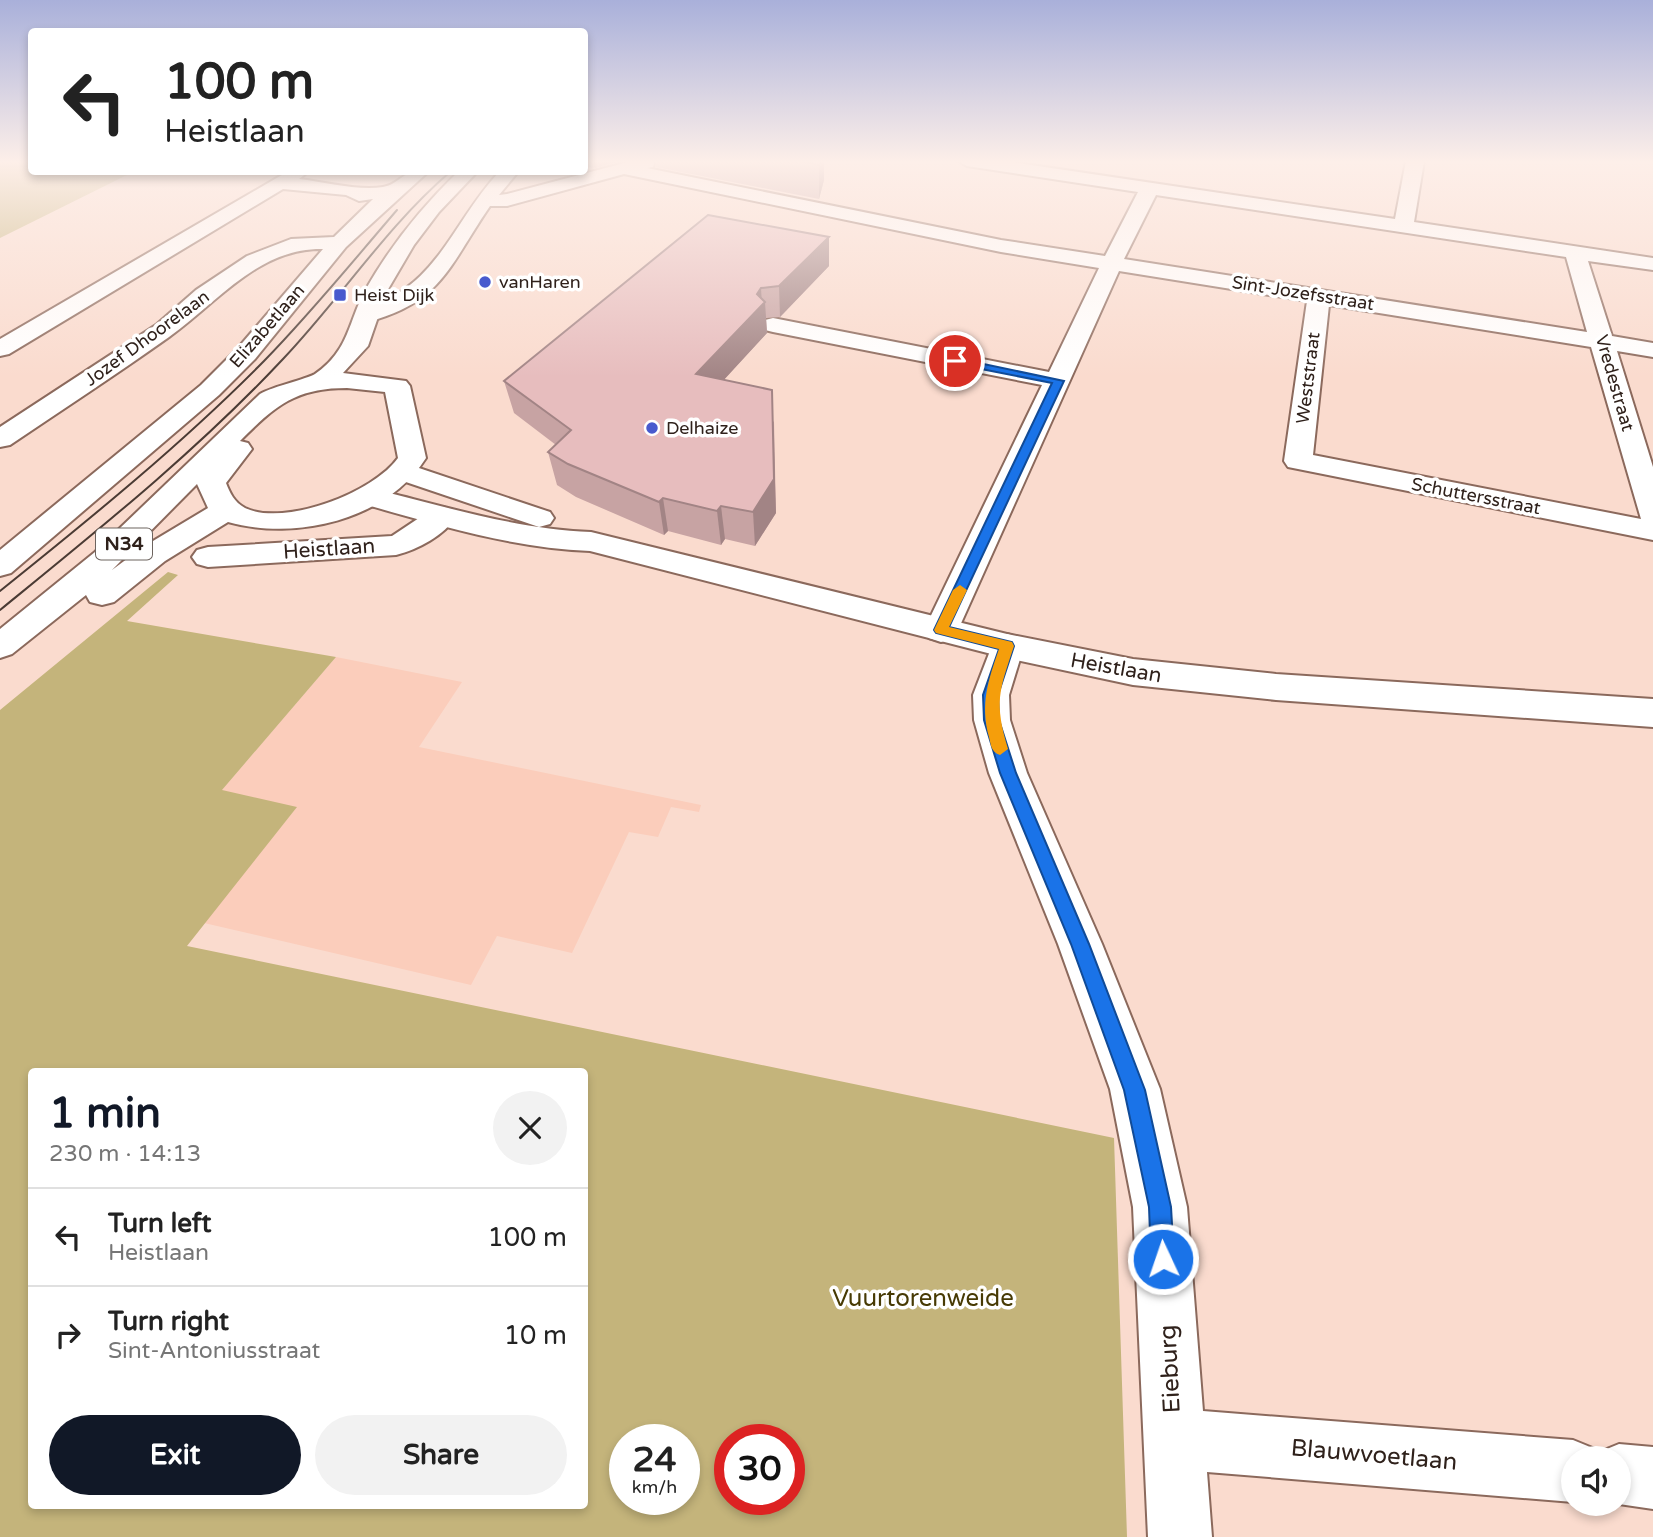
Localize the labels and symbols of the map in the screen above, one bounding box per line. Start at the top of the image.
place label: vanHaren [499,271,581,293]
street label: Sint-Jozefsstraat [1230,271,1376,315]
marker: vanHaren [477,274,493,290]
street label: Elizabetlaan [225,280,309,372]
place label: Heist Dijk [354,284,435,306]
street label: Jozef Dhoorelaan [80,285,214,391]
marker: Heist Dijk [332,287,348,303]
pin [925,331,985,391]
street label: Weststraat [1291,331,1325,425]
street label: Vredestraat [1591,332,1639,434]
place label: Delhaize [666,417,739,439]
marker: Delhaize [644,420,660,436]
street label: Schuttersstraat [1410,473,1543,519]
road number: N34 [96,528,152,559]
street label: Heistlaan [282,533,376,565]
street label: Heistlaan [1068,648,1164,688]
position arrow [1126,1222,1200,1296]
park label: Vuurtorenweide [832,1284,1014,1313]
street label: Eieburg [1153,1324,1187,1414]
speed limit sign: 30 [714,1424,805,1515]
street label: Blauwvoetlaan [1290,1433,1458,1477]

